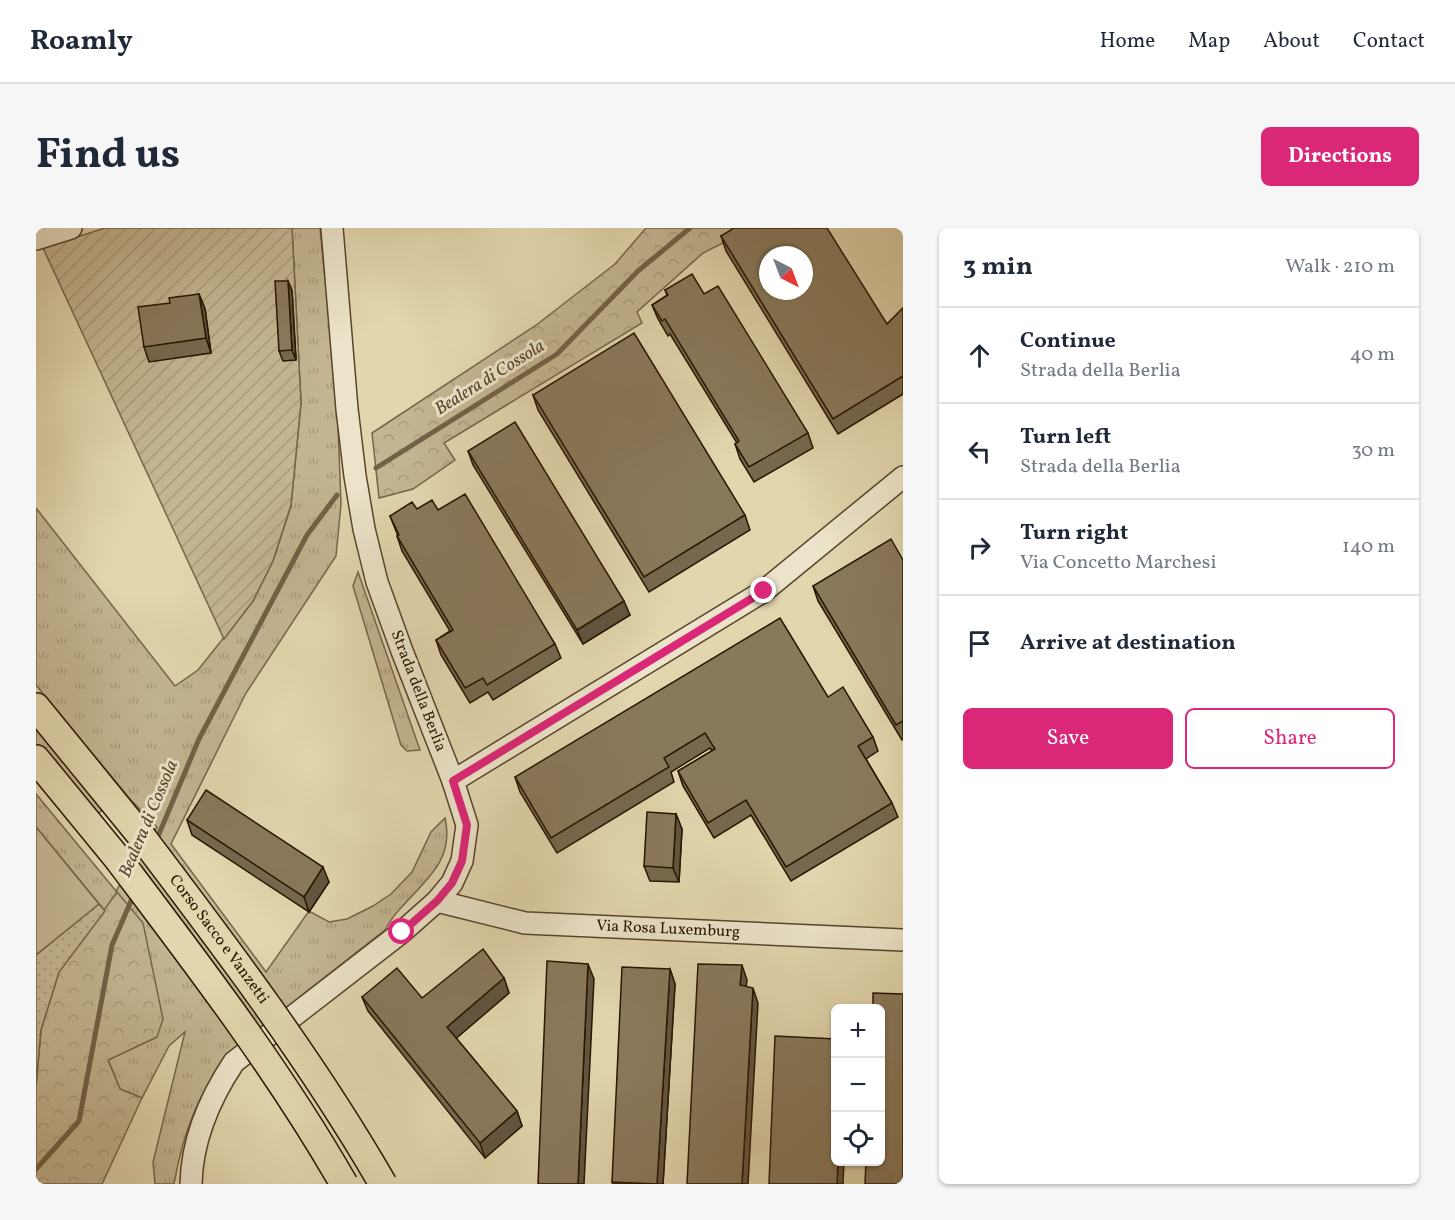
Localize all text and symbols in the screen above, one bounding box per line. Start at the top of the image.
text: Roamly [30,22,133,61]
text: Home [1100,27,1155,56]
text: Map [1188,27,1230,56]
text: About [1263,27,1320,56]
text: Contact [1353,27,1425,56]
text: Find us [36,127,180,186]
button: Directions [1261,127,1419,186]
north arrow [759,246,813,300]
text: 3 min [963,249,1033,285]
text: Walk · 210 m [1285,253,1395,281]
text: Continue [1020,326,1116,357]
water label: Bealera di Cossola [430,334,550,422]
icon: ahead [963,339,996,372]
text: 40 m [1350,341,1395,369]
text: Strada della Berlia [1020,357,1181,385]
text: Turn left [1020,422,1111,453]
icon: left [963,435,996,468]
text: 30 m [1351,437,1395,465]
text: Strada della Berlia [1020,453,1181,481]
text: Turn right [1020,518,1128,549]
icon: right [963,531,996,564]
text: 140 m [1342,533,1395,561]
text: Via Concetto Marchesi [1020,549,1216,577]
route end [750,577,776,603]
street label: Strada della Berlia [385,627,451,755]
icon: arrive [963,627,996,660]
text: Arrive at destination [1020,628,1236,659]
button: Save [963,708,1173,769]
button: Share [1185,708,1395,769]
water label: Bealera di Cossola [113,756,185,882]
street label: Corso Sacco e Vanzetti [163,870,274,1009]
street label: Via Rosa Luxemburg [596,915,740,944]
route start [388,918,414,944]
map controls [831,1004,885,1166]
button: + [831,1004,885,1058]
button: − [831,1058,885,1112]
button: locate [831,1112,885,1166]

